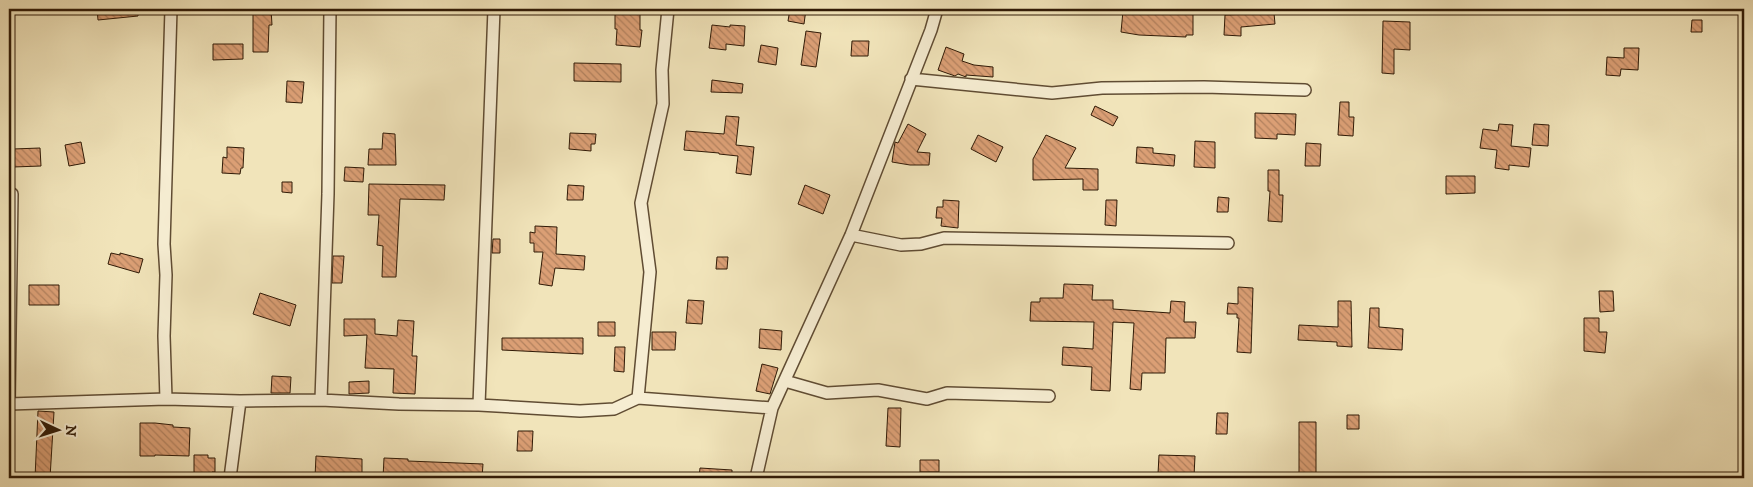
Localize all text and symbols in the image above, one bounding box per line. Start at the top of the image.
north arrow [32,404,82,454]
text: N [61,424,79,438]

